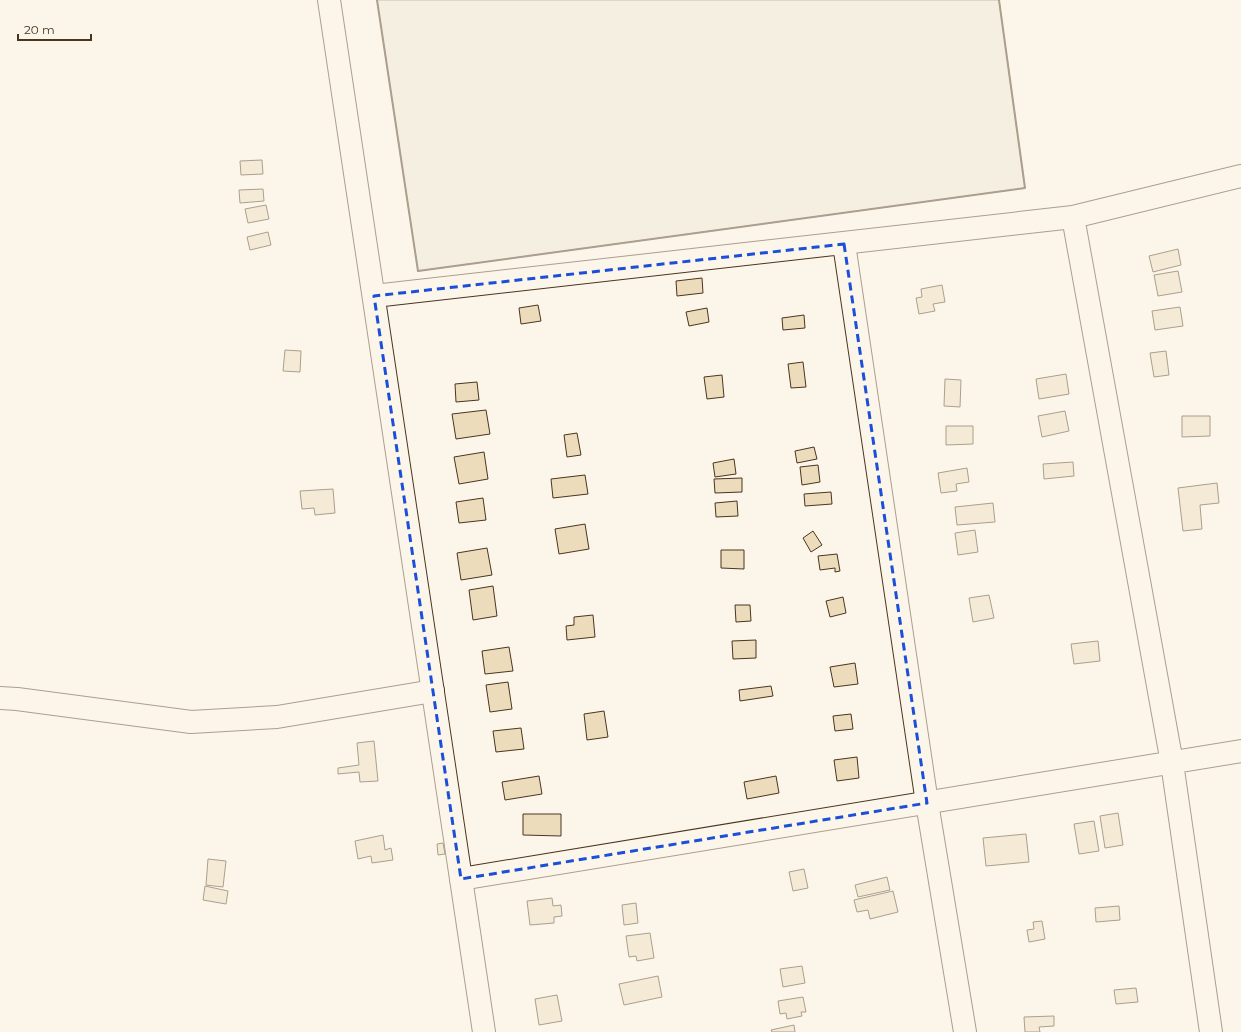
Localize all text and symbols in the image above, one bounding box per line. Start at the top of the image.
scale bar [18,16,91,42]
text: 20 m [24,22,55,37]

